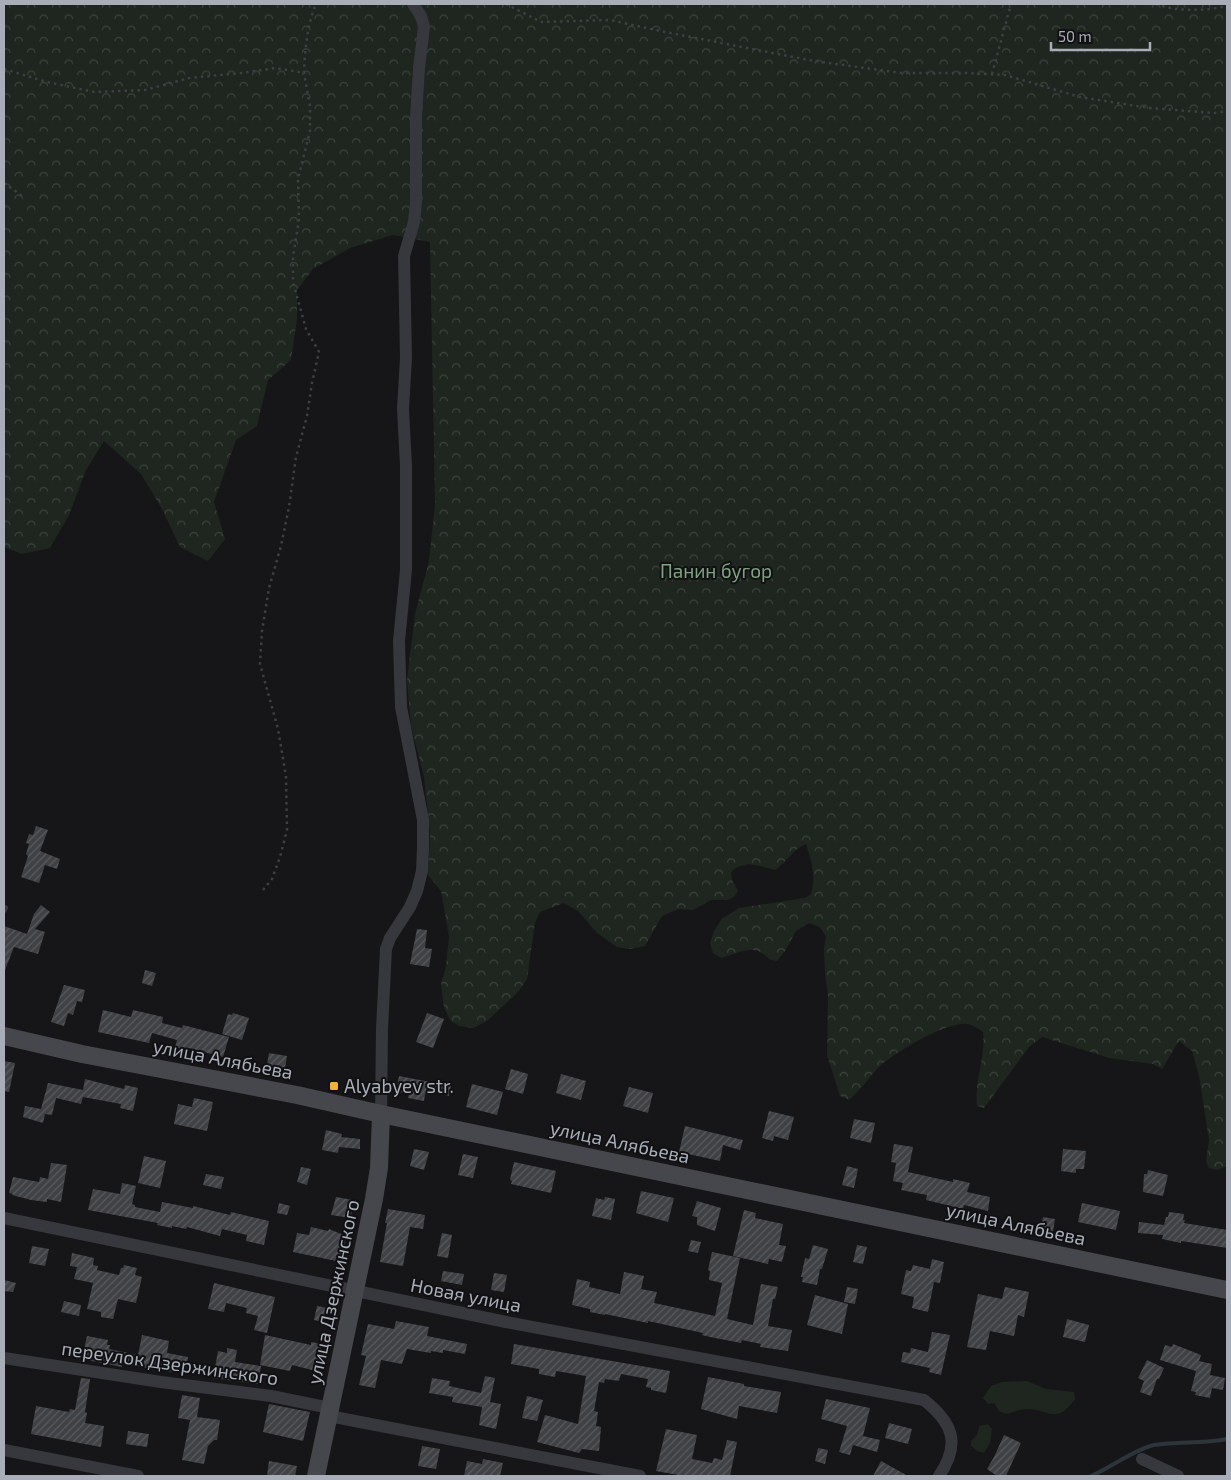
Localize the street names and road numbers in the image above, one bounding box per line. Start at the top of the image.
street label: улица Алябьева [151,1034,295,1084]
street label: улица Алябьева [548,1115,692,1169]
street label: улица Дзержинского [302,1197,364,1387]
street label: улица Алябьева [944,1197,1088,1251]
street label: Новая улица [409,1273,523,1317]
street label: переулок Дзержинского [60,1336,280,1390]

